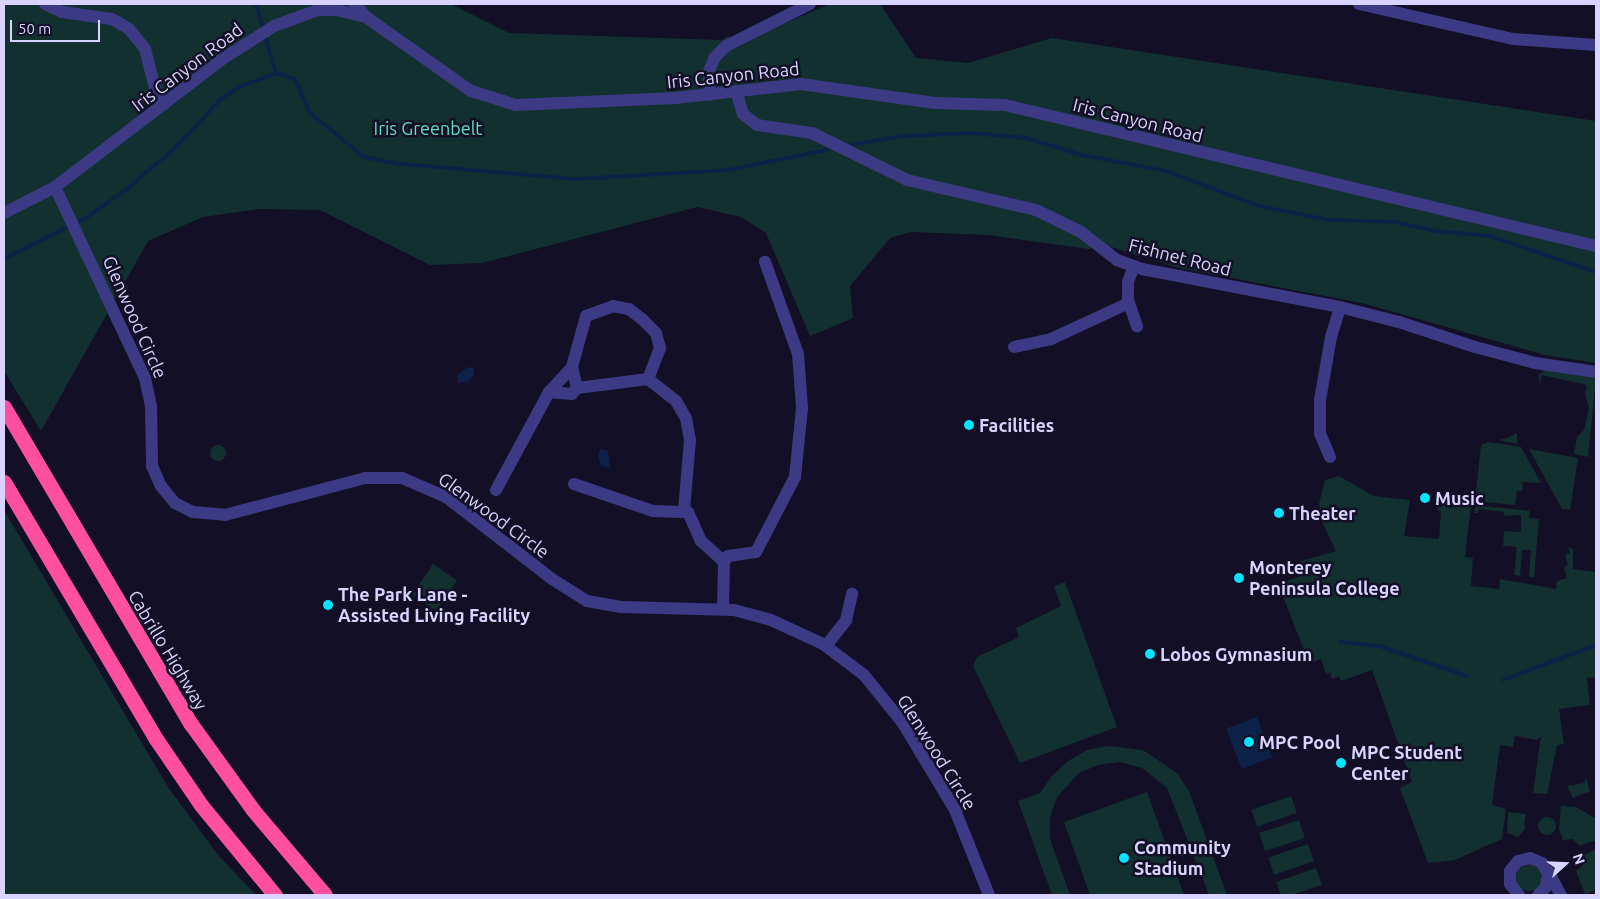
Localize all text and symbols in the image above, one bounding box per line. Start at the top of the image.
scale bar [12,10,102,42]
street label: Iris Canyon Road [127,18,247,116]
text: 50 m [18,20,51,37]
street label: Iris Canyon Road [666,57,800,93]
street label: Iris Canyon Road [1071,93,1205,147]
park label: Iris Greenbelt [374,117,482,139]
street label: Fishnet Road [1127,234,1233,280]
street label: Glenwood Circle [98,252,172,382]
place label: Facilities [979,414,1054,436]
marker: Facilities [963,419,975,431]
street label: Glenwood Circle [434,468,554,562]
place label: Music [1435,487,1484,509]
marker: Music [1419,492,1431,504]
place label: Theater [1289,502,1356,524]
marker: Theater [1273,507,1285,519]
place label: Monterey Peninsula College [1249,557,1400,600]
marker: Monterey Peninsula College [1233,572,1245,584]
place label: The Park Lane - Assisted Living Facility [338,584,530,626]
street label: Cabrillo Highway [124,586,212,714]
marker: The Park Lane - Assisted Living Facility [322,599,334,611]
place label: Lobos Gymnasium [1160,643,1312,665]
marker: Lobos Gymnasium [1144,648,1156,660]
street label: Glenwood Circle [893,690,981,814]
place label: MPC Pool [1259,731,1340,753]
marker: MPC Pool [1243,736,1255,748]
place label: MPC Student Center [1351,742,1462,784]
marker: MPC Student Center [1335,757,1347,769]
place label: Community Stadium [1134,837,1231,880]
north arrow [1540,839,1590,889]
text: N [1570,851,1588,867]
marker: Community Stadium [1118,852,1130,864]

